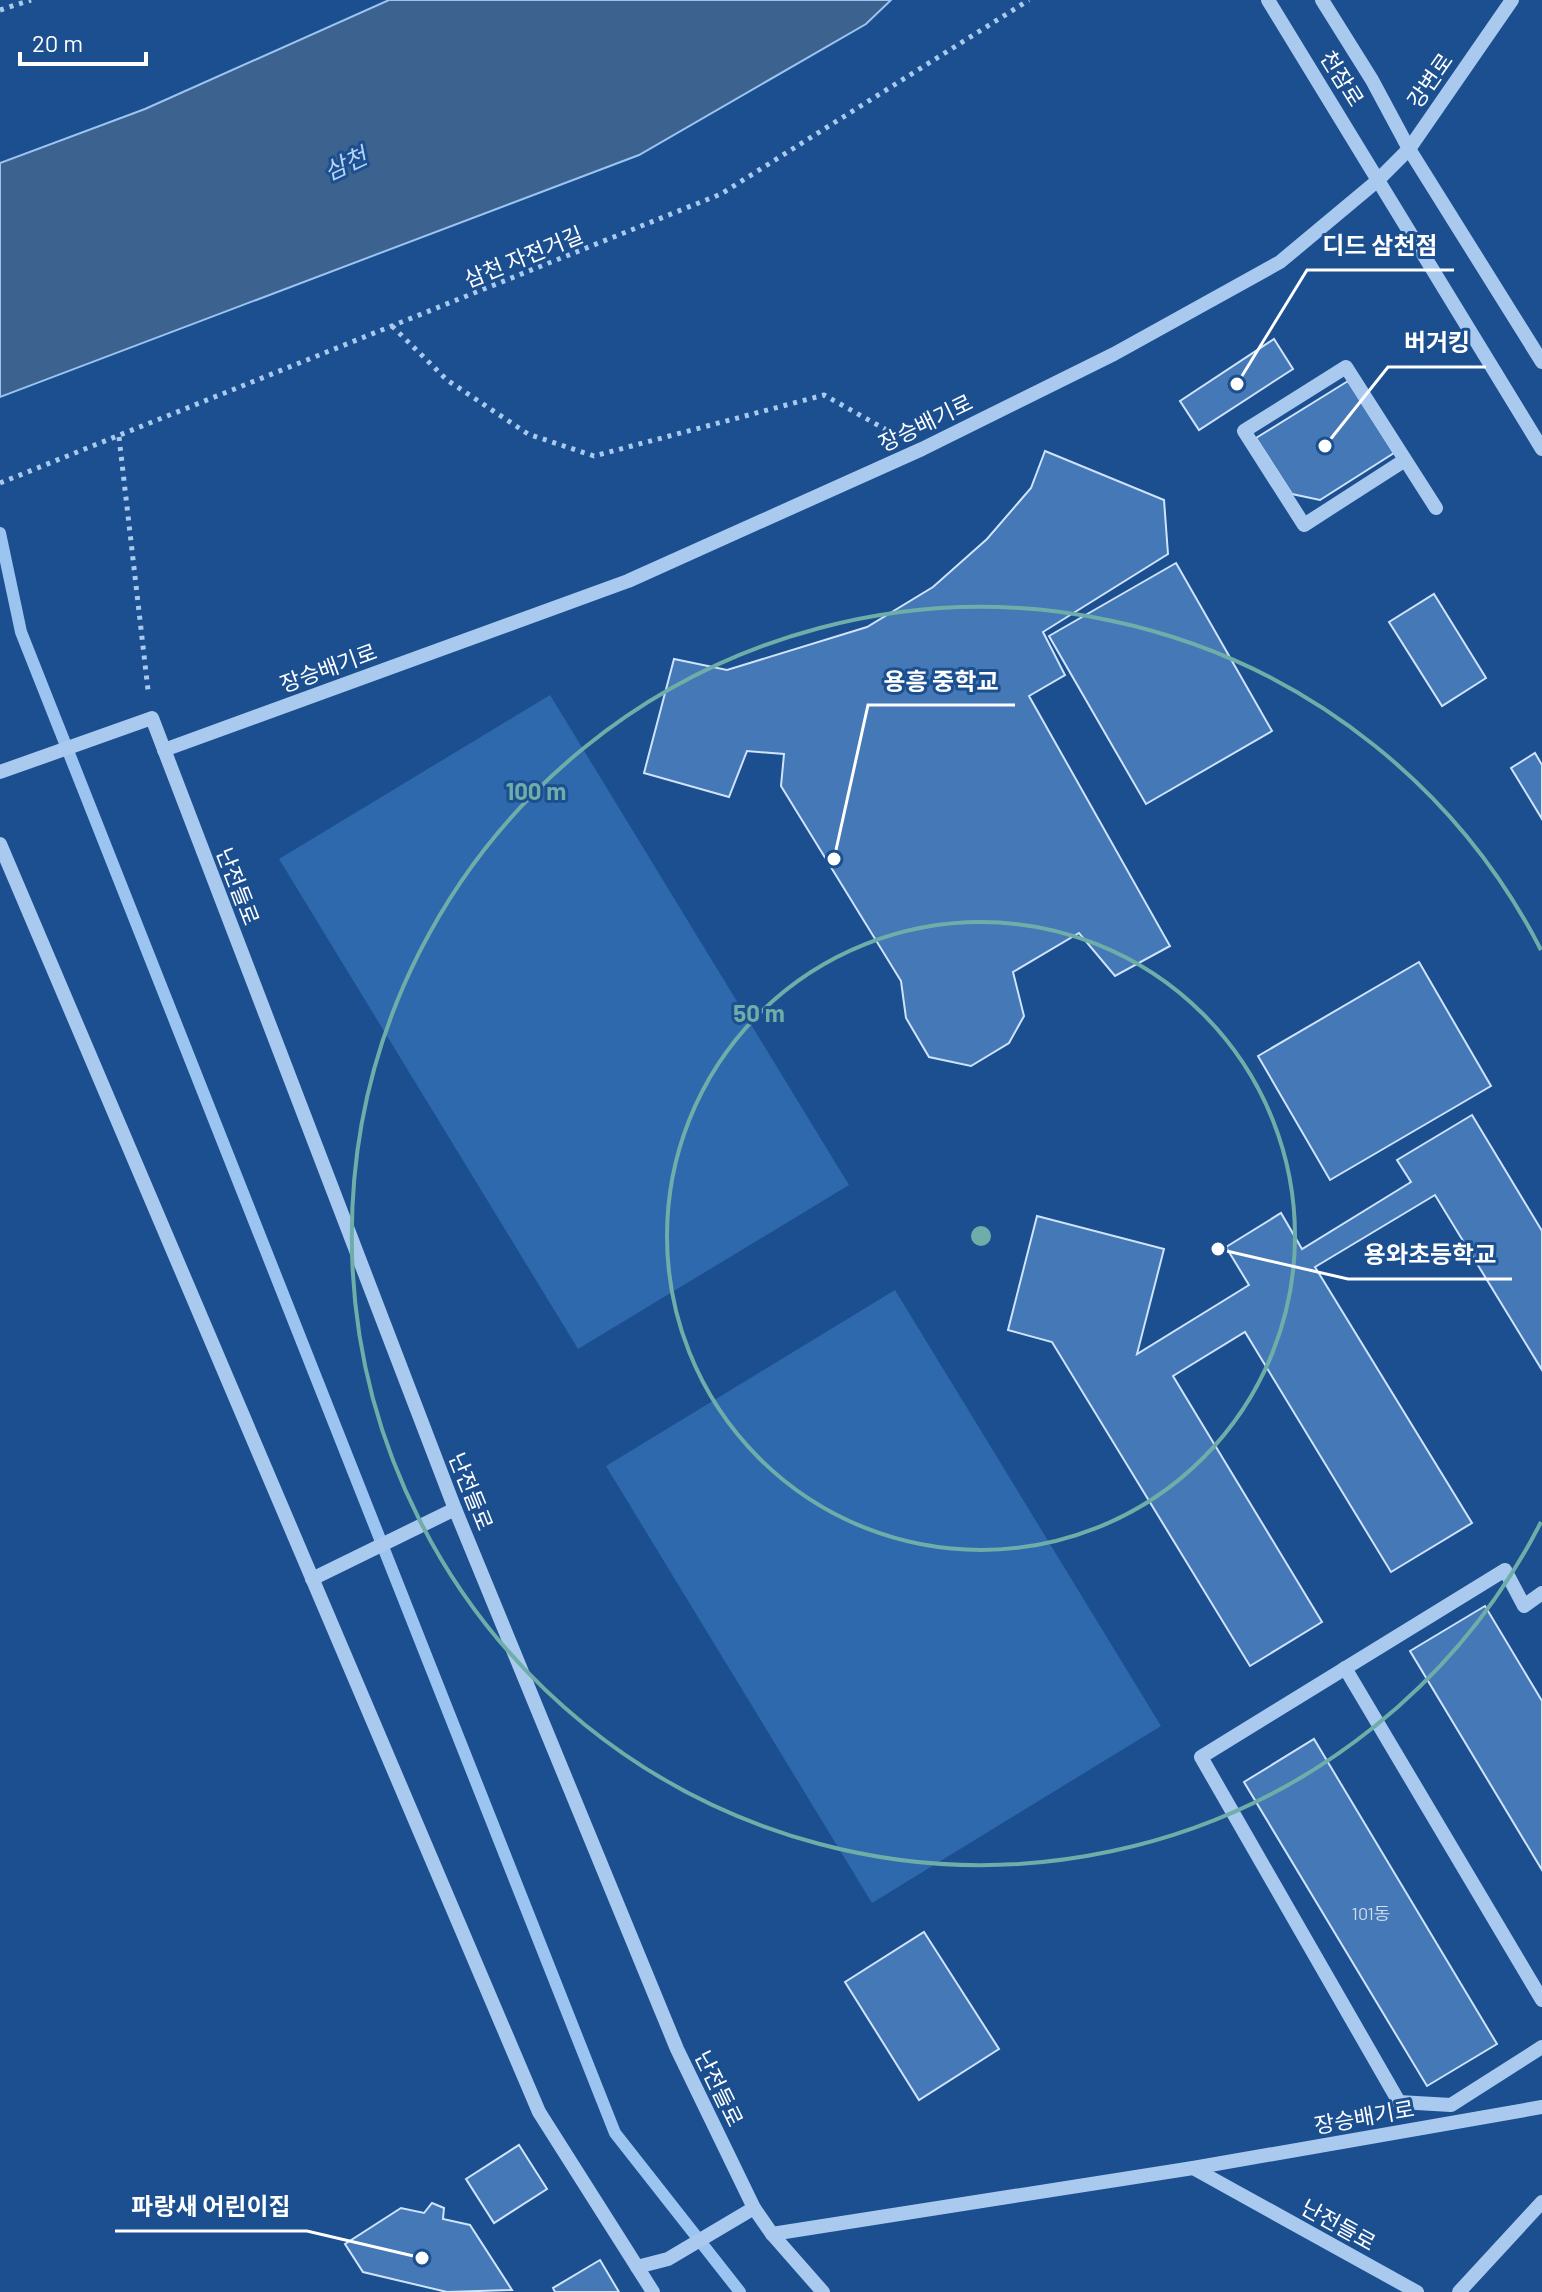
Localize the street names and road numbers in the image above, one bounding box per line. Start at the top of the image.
street label: 천잠로 [1316,45,1370,111]
street label: 강변로 [1401,48,1457,112]
street label: 삼천 자전거길 [460,220,586,292]
street label: 장승배기로 [874,388,976,456]
street label: 장승배기로 [276,637,380,697]
street label: 난전들로 [212,844,266,928]
street label: 난전들로 [445,1449,499,1533]
street label: 난전들로 [691,2046,749,2130]
street label: 장승배기로 [1312,2094,1416,2138]
street label: 난전들로 [1297,2193,1381,2255]

